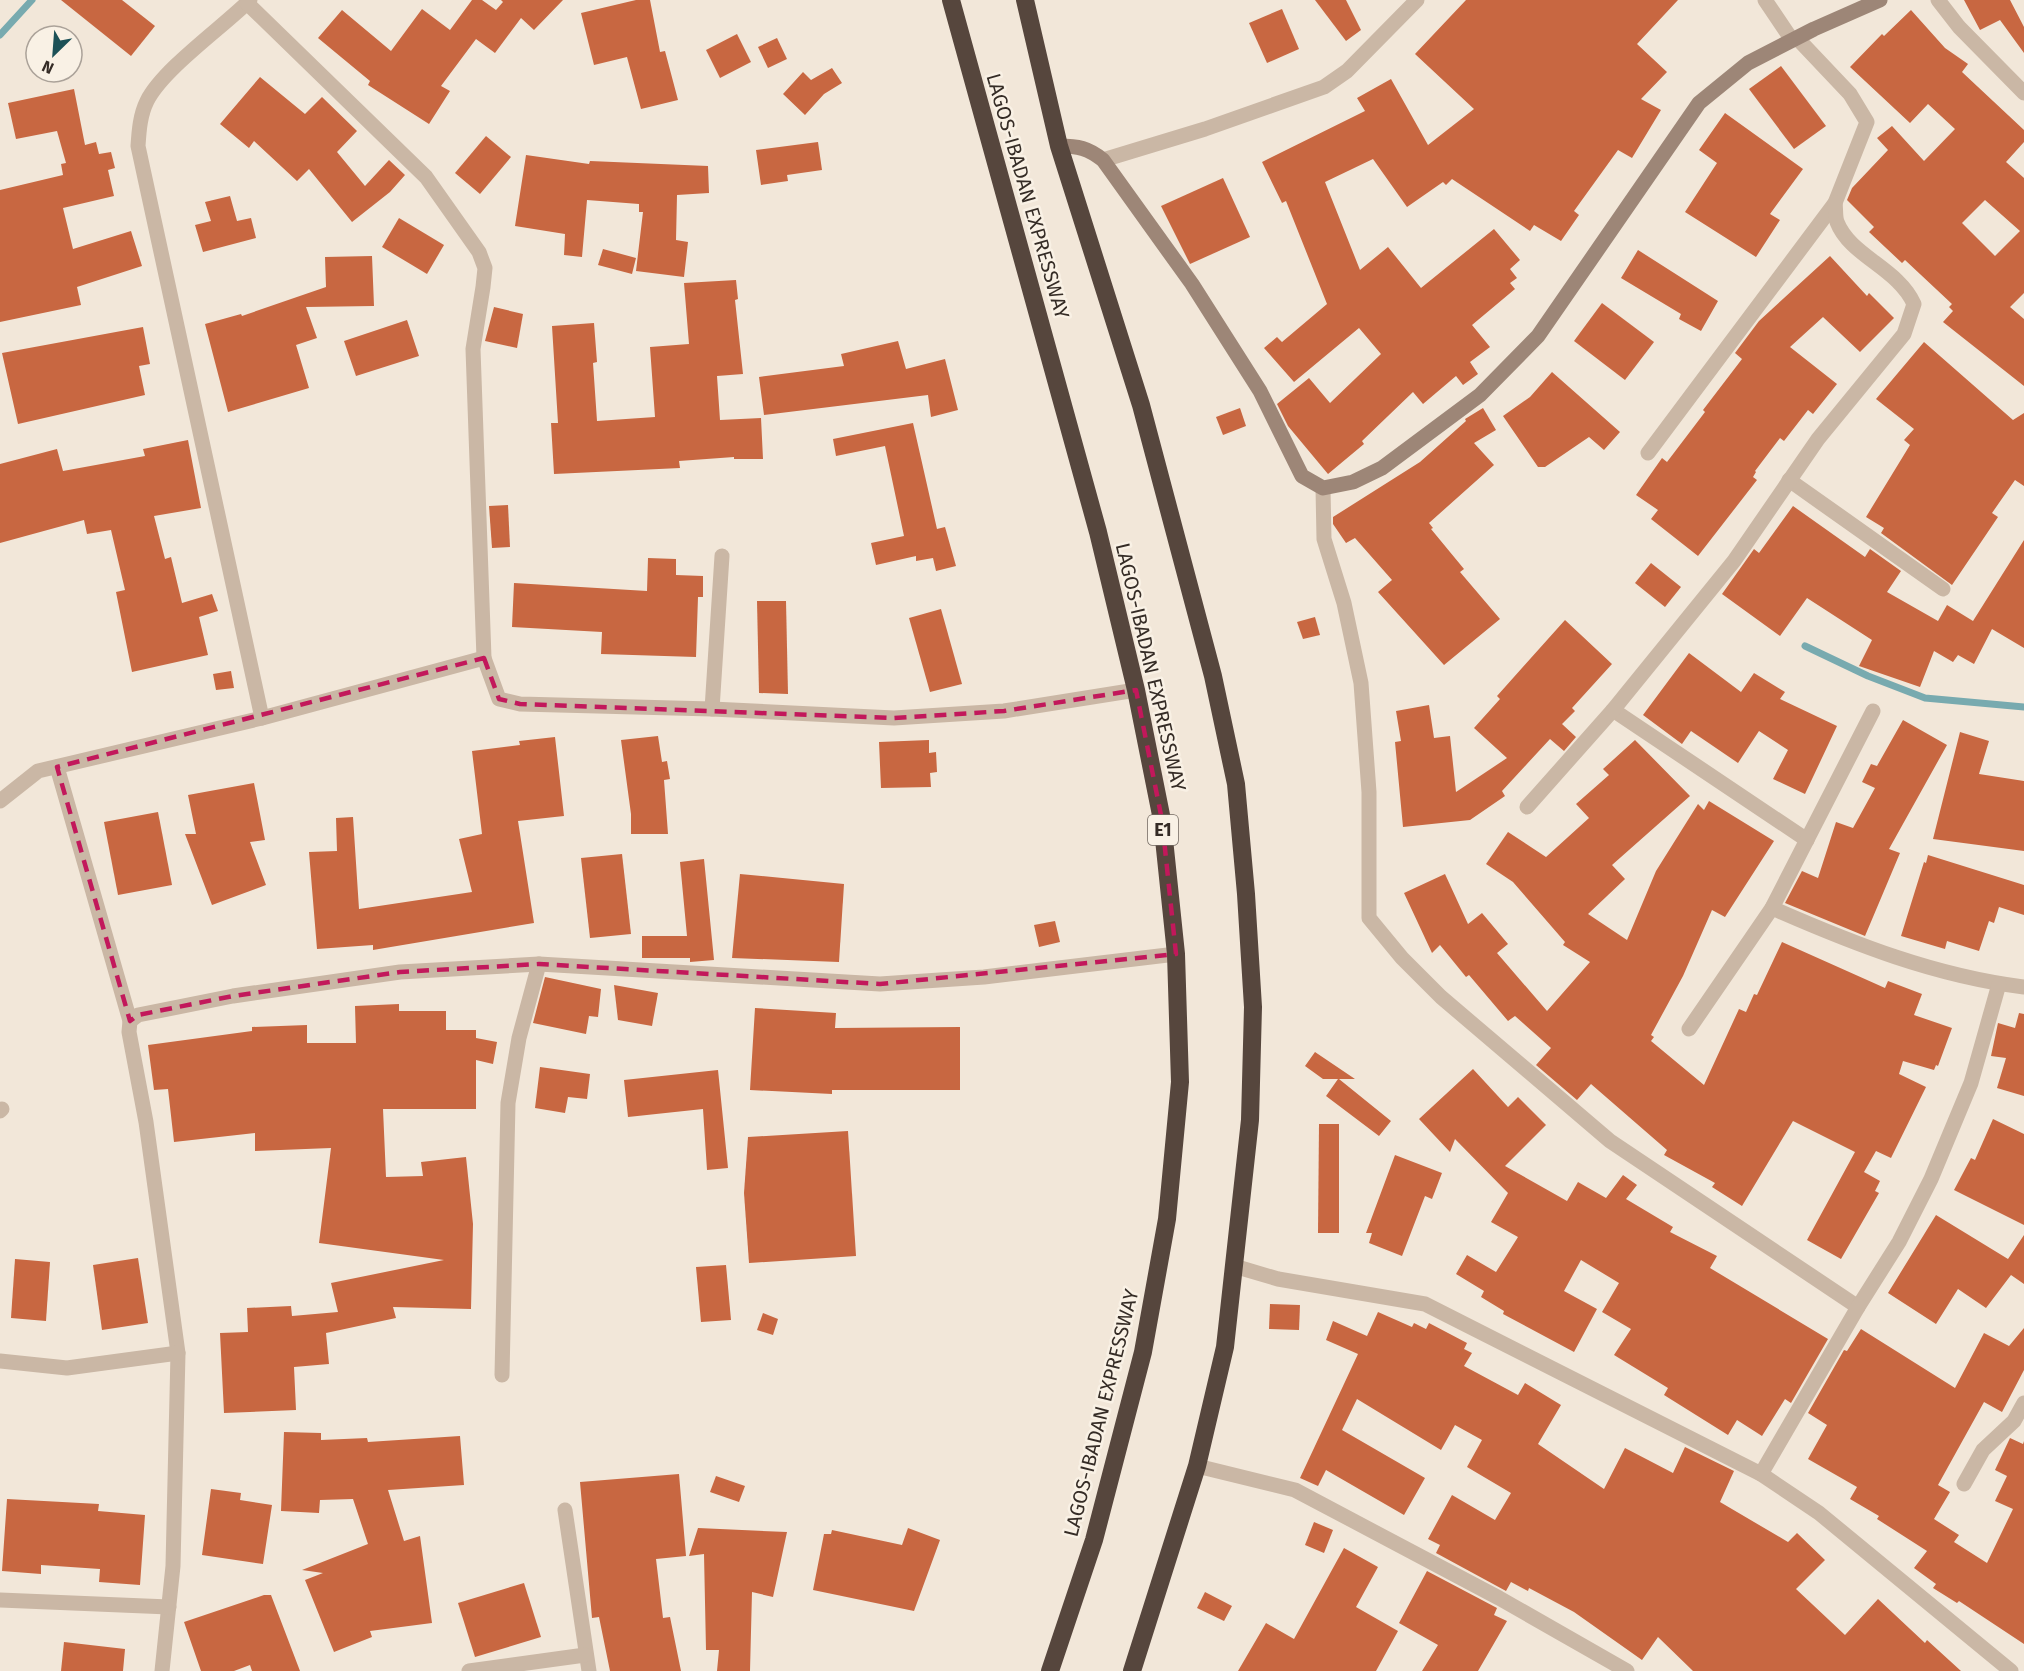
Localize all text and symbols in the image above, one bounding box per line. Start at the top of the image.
north arrow [24,24,84,84]
text: N [39,56,57,78]
street label: LAGOS-IBADAN EXPRESSWAY [981,70,1075,322]
street label: LAGOS-IBADAN EXPRESSWAY [1111,540,1191,794]
road number: E1 [1148,815,1178,845]
street label: LAGOS-IBADAN EXPRESSWAY [1059,1287,1143,1539]

